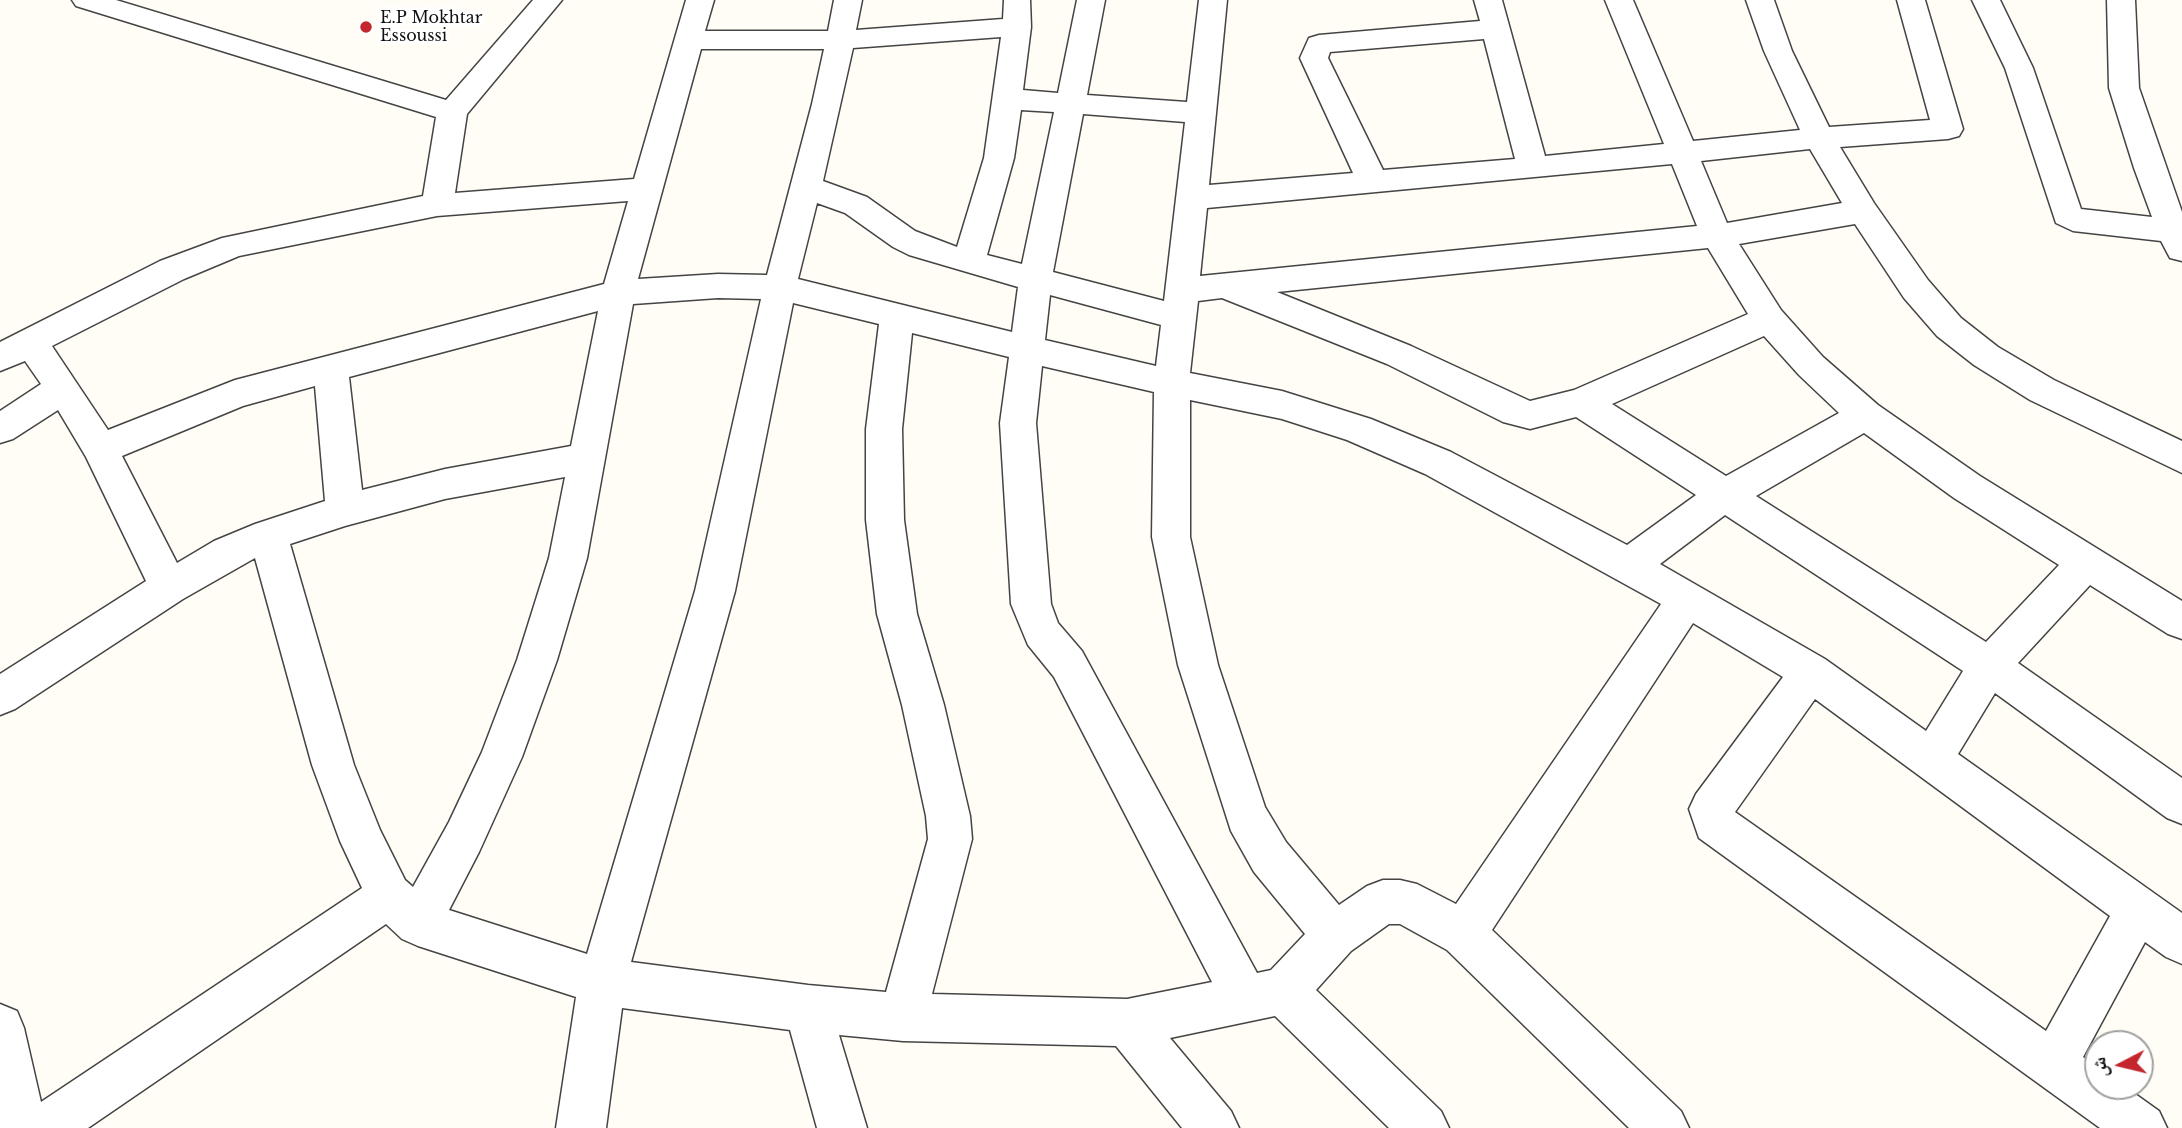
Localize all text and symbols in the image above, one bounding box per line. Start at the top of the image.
place label: E.P Mokhtar Essoussi [380,8,482,46]
marker: E.P Mokhtar Essoussi [358,19,374,35]
north arrow [2084,1030,2154,1100]
text: ش [2087,1056,2112,1079]

